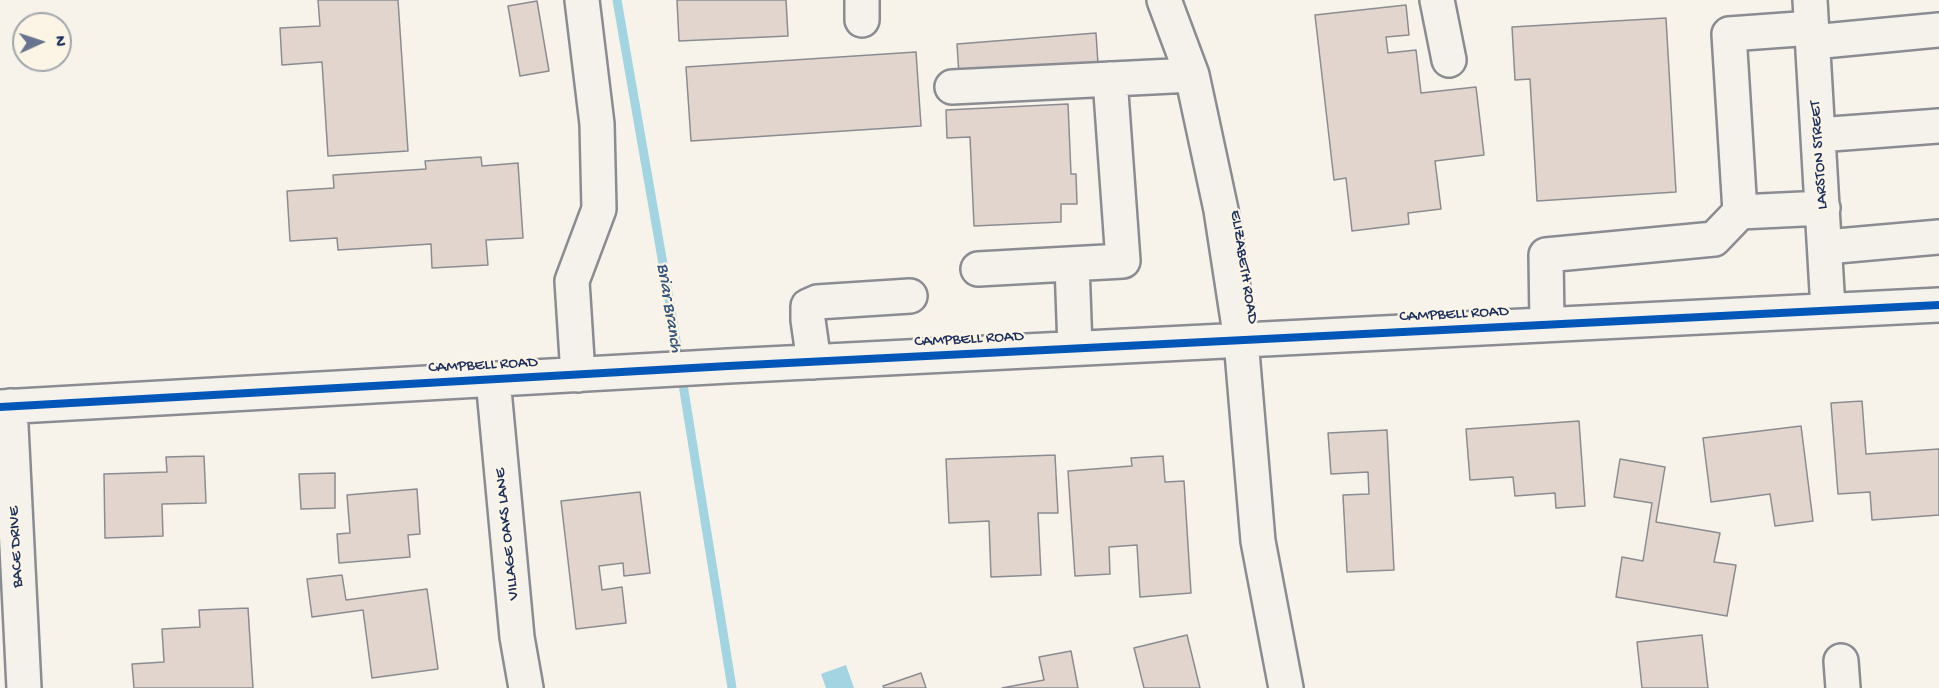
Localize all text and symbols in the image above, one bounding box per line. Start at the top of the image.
north arrow [12,12,72,72]
text: N [49,35,68,47]
street label: LARSTON STREET [1807,100,1833,210]
street label: ELIZABETH ROAD [1225,209,1261,325]
water label: Briar Branch [650,262,686,354]
street label: CAMPBELL ROAD [1399,303,1509,327]
street label: CAMPBELL ROAD [914,328,1024,352]
street label: CAMPBELL ROAD [428,354,538,378]
street label: VILLAGE OAKS LANE [492,467,524,601]
street label: BACE DRIVE [5,506,29,588]

